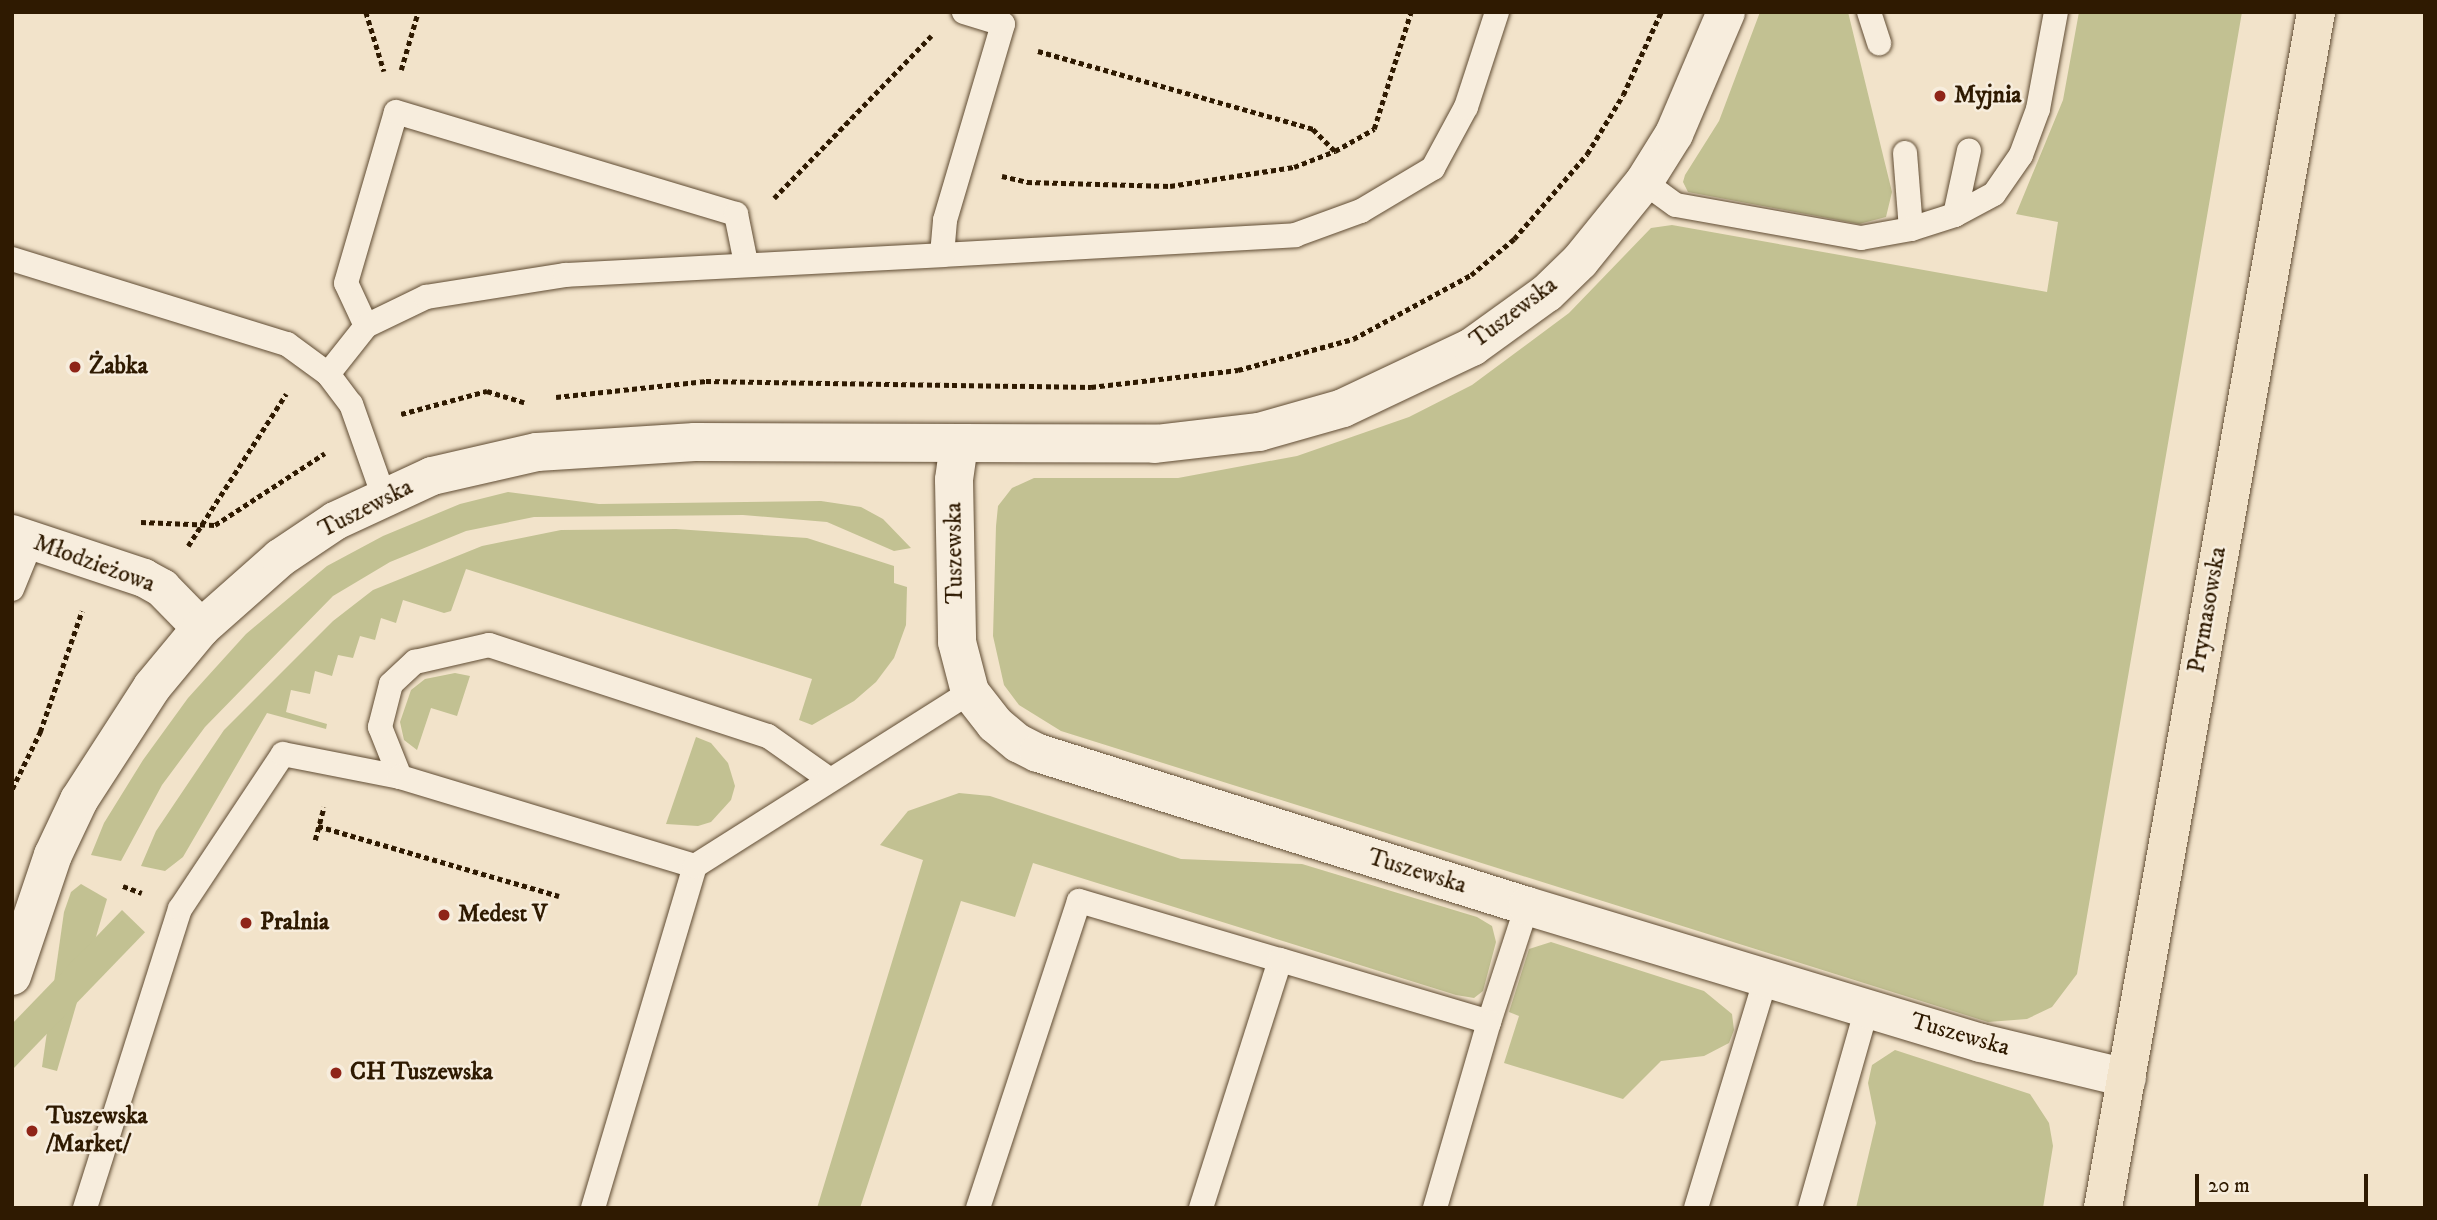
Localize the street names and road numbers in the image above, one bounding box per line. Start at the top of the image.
street label: Tuszewska [1465,271,1563,355]
street label: Tuszewska [314,473,418,545]
street label: Tuszewska [940,502,970,604]
street label: Młodzieżowa [29,529,159,599]
street label: Prymasowska [2183,545,2233,675]
street label: Tuszewska [1364,843,1470,901]
street label: Tuszewska [1907,1007,2013,1063]

